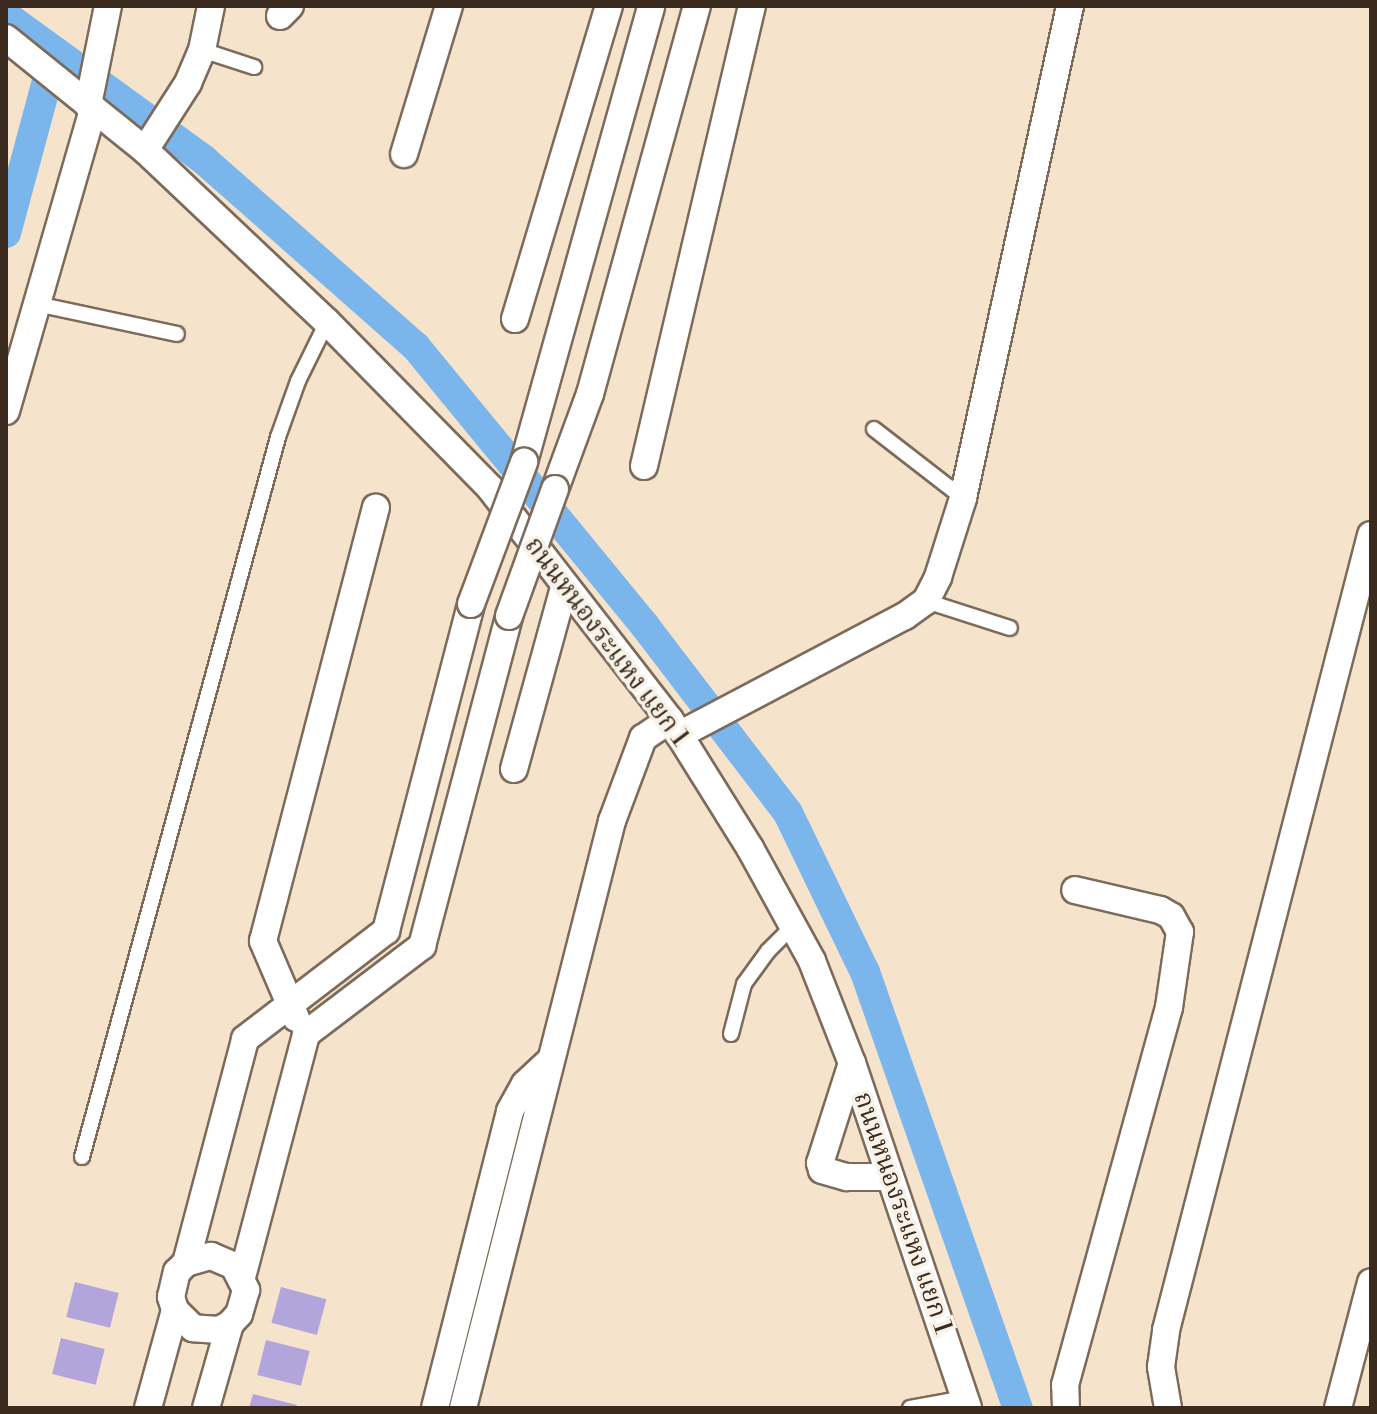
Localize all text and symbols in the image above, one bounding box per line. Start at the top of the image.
street label: ถนนหนองระแหง แยก 1 [517,531,695,753]
street label: ถนนหนองระแหง แยก 1 [846,1088,958,1338]

